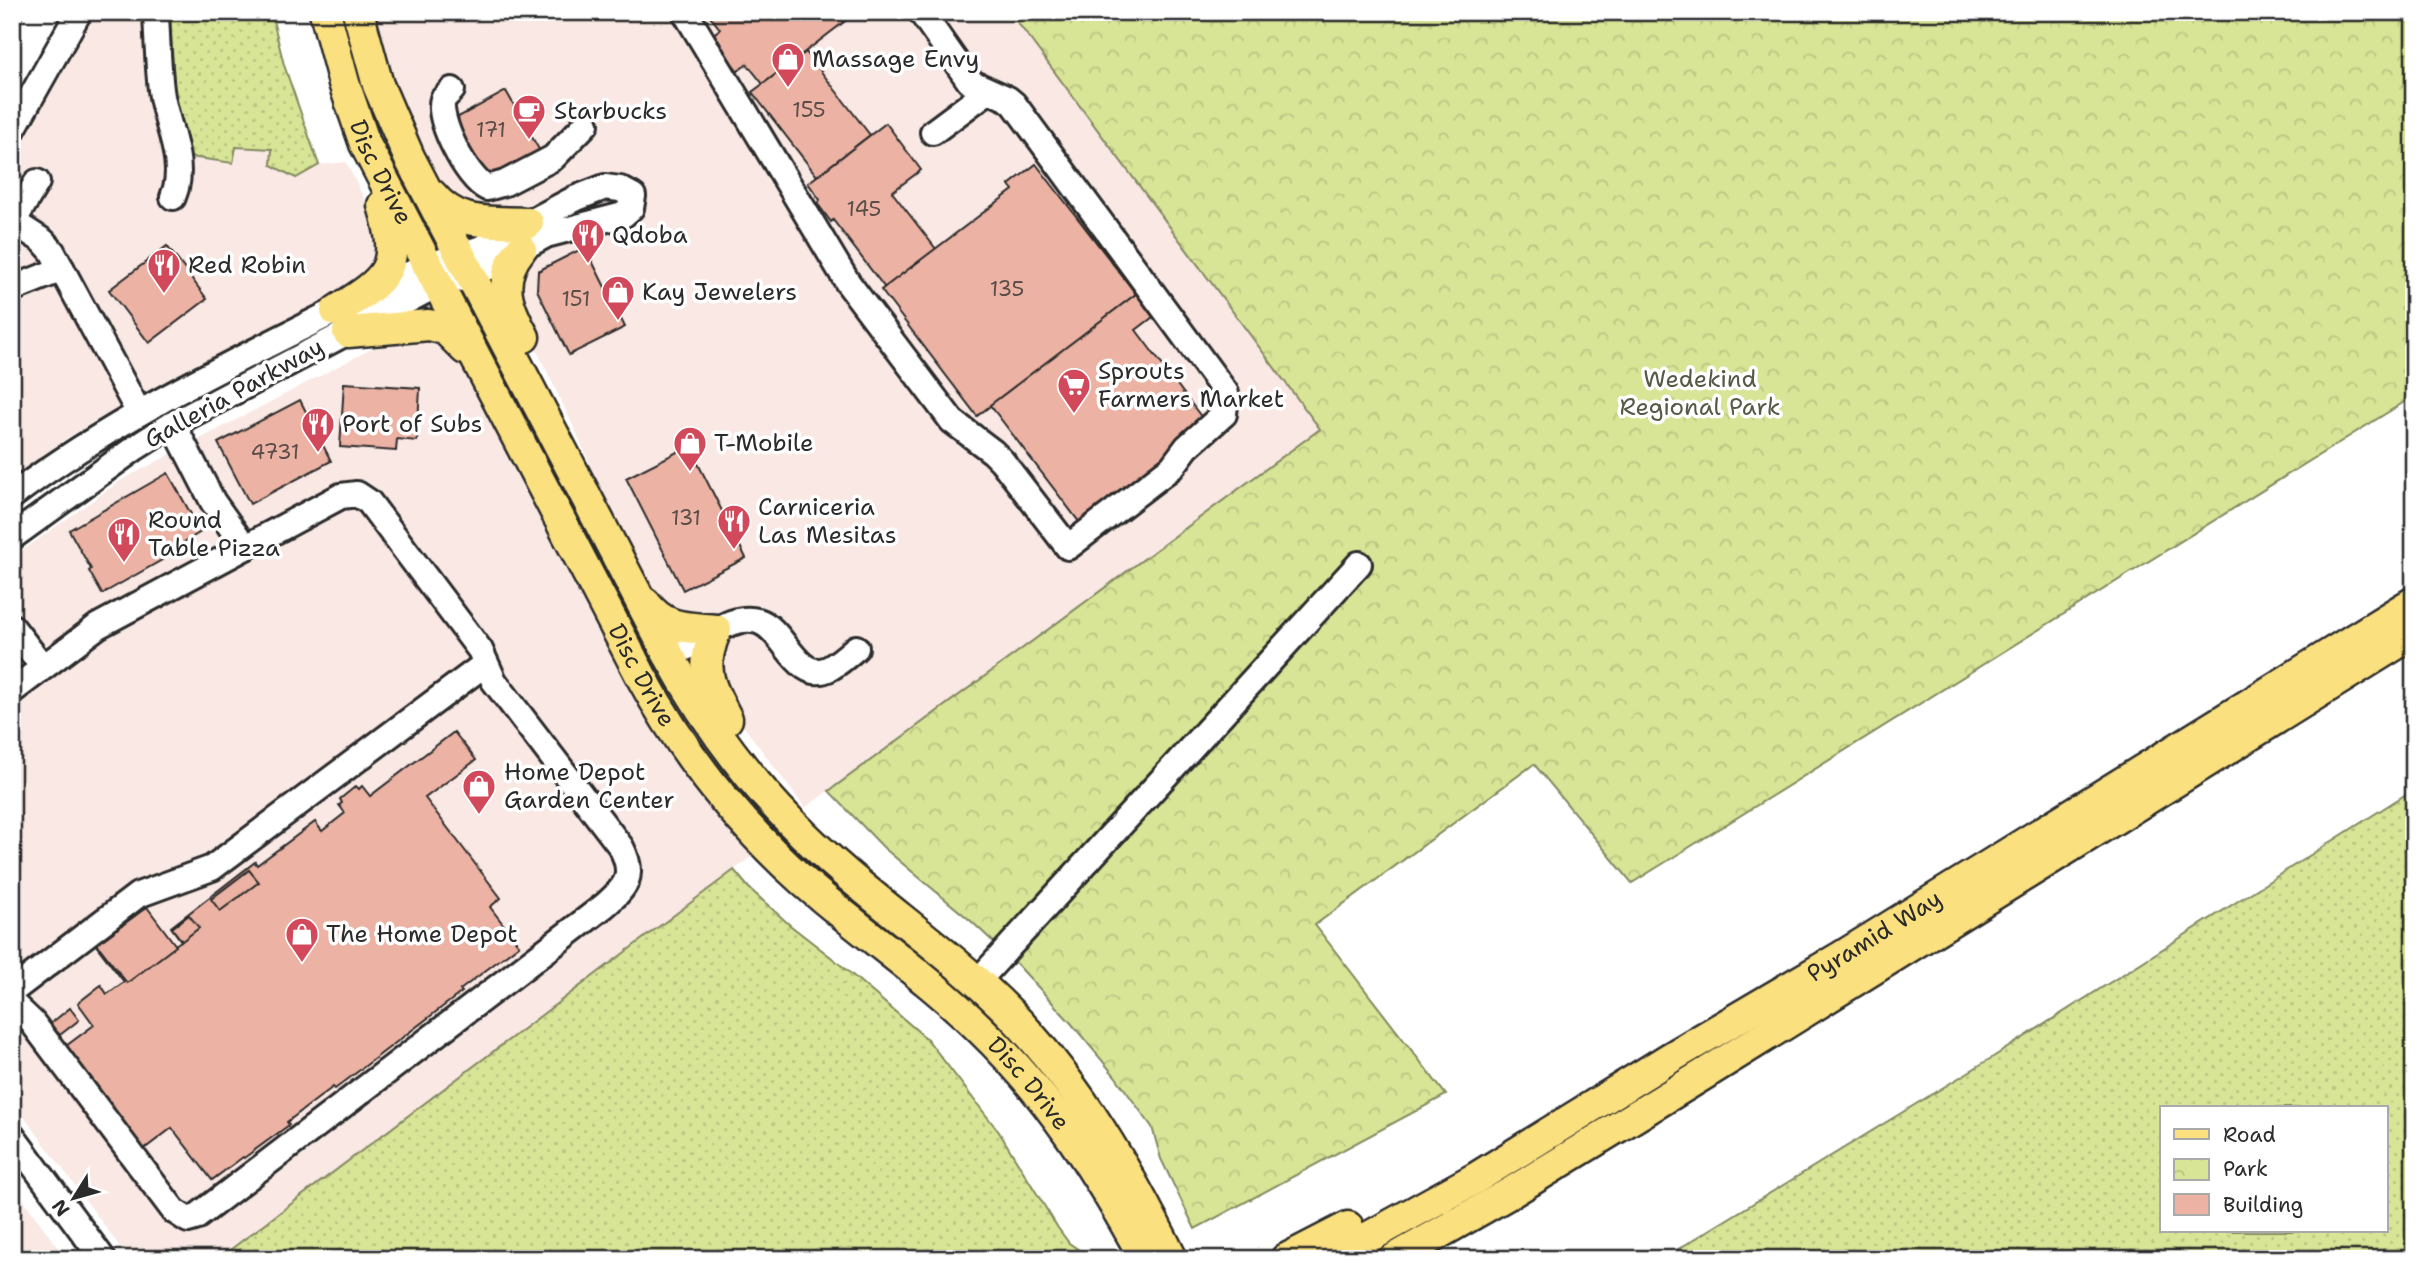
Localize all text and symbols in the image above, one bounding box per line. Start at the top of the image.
shop icon: Massage Envy [769,40,807,89]
place label: Massage Envy [812,43,979,75]
cafe icon: Starbucks [510,92,548,141]
place label: Starbucks [554,95,667,127]
house number: 155 [792,96,826,124]
street label: Disc Drive [342,116,420,230]
house number: 171 [476,116,506,144]
house number: 145 [847,195,881,223]
restaurant icon: Qdoba [569,216,607,265]
place label: Qdoba [612,219,688,251]
restaurant icon: Red Robin [145,246,183,295]
place label: Red Robin [188,249,306,281]
shop icon: Kay Jewelers [599,273,637,322]
house number: 135 [990,275,1024,303]
place label: Kay Jewelers [642,276,797,308]
house number: 151 [561,285,591,313]
street label: Galleria Parkway [139,330,329,456]
place label: Sprouts Farmers Market [1098,355,1284,415]
park label: Wedekind Regional Park [1619,363,1781,423]
supermarket icon: Sprouts Farmers Market [1055,366,1093,415]
restaurant icon: Port of Subs [299,405,337,454]
place label: Port of Subs [342,408,482,440]
shop icon: T-Mobile [671,424,709,473]
place label: T-Mobile [714,427,814,459]
house number: 4731 [251,438,299,466]
place label: Carniceria Las Mesitas [758,491,897,551]
restaurant icon: Carniceria Las Mesitas [715,502,753,551]
place label: Round Table Pizza [148,504,280,564]
house number: 131 [671,504,701,532]
restaurant icon: Round Table Pizza [105,515,143,564]
street label: Disc Drive [601,618,683,733]
place label: Home Depot Garden Center [504,756,675,816]
shop icon: Home Depot Garden Center [460,767,498,816]
street label: Pyramid Way [1801,882,1948,990]
shop icon: The Home Depot [283,915,321,964]
place label: The Home Depot [326,918,518,950]
street label: Disc Drive [980,1030,1077,1137]
legend [2160,1106,2388,1232]
text: Road [2223,1121,2276,1149]
text: Park [2223,1155,2268,1183]
north arrow [38,1162,108,1232]
text: Building [2223,1191,2303,1219]
text: N [46,1194,75,1221]

